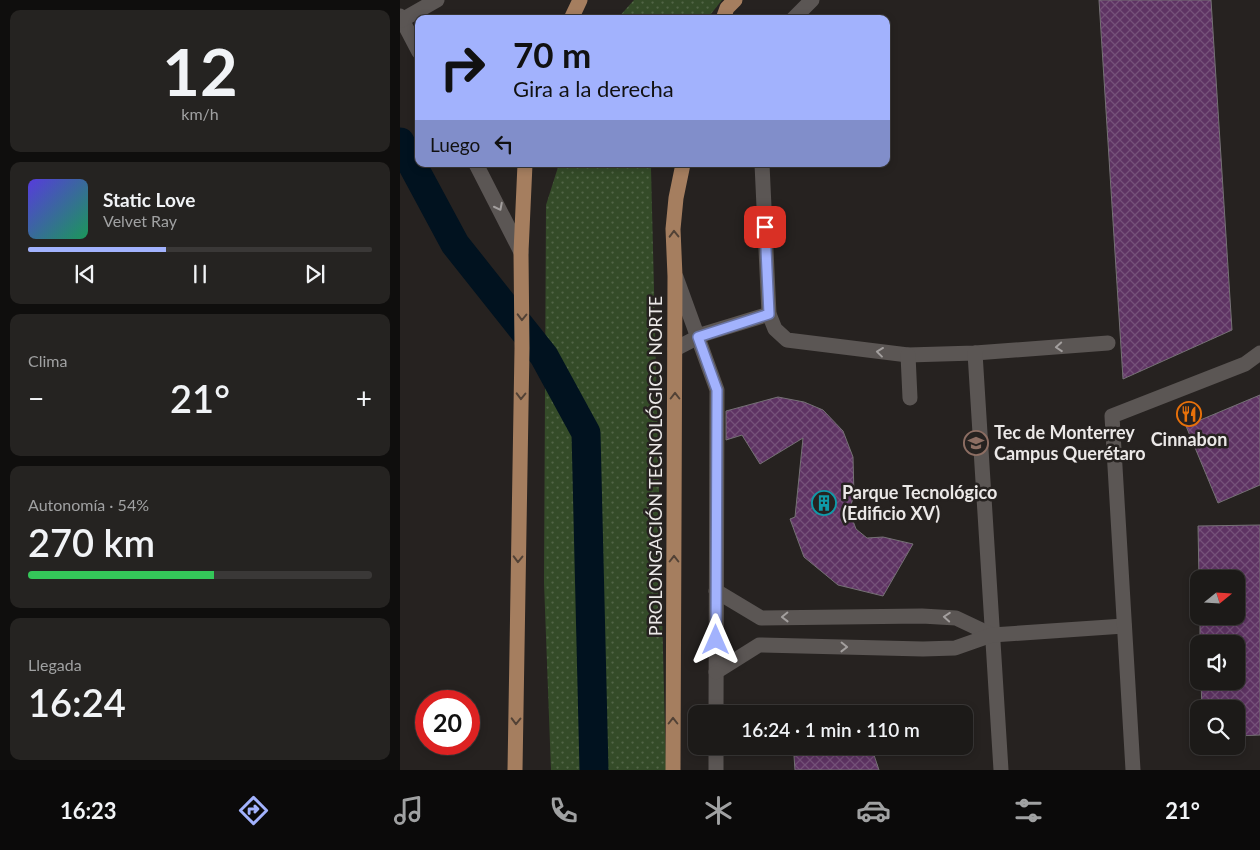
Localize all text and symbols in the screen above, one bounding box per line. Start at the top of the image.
text: 12 [162,32,238,110]
text: 70 m [513,33,591,75]
icon: right [430,35,495,100]
text: Gira a la derecha [513,75,674,102]
text: km/h [181,104,219,123]
icon: left [490,130,518,158]
text: Luego [430,133,480,156]
text: Static Love [103,188,195,211]
one-way arrow [493,202,503,211]
pin [744,206,786,248]
text: Velvet Ray [103,211,177,230]
icon: arrive [751,213,779,241]
one-way arrow [669,230,679,238]
icon: previous [71,260,99,288]
icon: pause [186,260,214,288]
icon: next [301,260,329,288]
street label: PROLONGACIÓN TECNOLÓGICO NORTE [644,296,666,636]
one-way arrow [517,314,527,322]
one-way arrow [1055,341,1063,352]
one-way arrow [876,347,884,358]
text: Clima [28,351,67,370]
text: 21° [170,375,230,421]
text: − [28,381,44,415]
text: + [356,381,372,415]
one-way arrow [670,392,680,400]
one-way arrow [516,393,526,401]
restaurant icon: Cinnabon [1176,401,1202,427]
place label: Tec de Monterrey Campus Querétaro [994,421,1146,464]
place label: Cinnabon [1151,428,1227,450]
school or university icon: Tec de Monterrey Campus Querétaro [963,430,989,456]
place label: Parque Tecnológico (Edificio XV) [842,481,997,524]
building icon: Parque Tecnológico (Edificio XV) [811,490,837,516]
text: Autonomía · 54% [28,495,149,514]
text: 270 km [28,519,155,565]
one-way arrow [513,555,524,563]
one-way arrow [669,555,679,562]
north arrow [1190,570,1245,625]
map controls [1190,570,1245,755]
one-way arrow [781,612,789,623]
one-way arrow [943,612,951,623]
position arrow [689,613,741,665]
button: sound [1190,635,1245,690]
one-way arrow [840,642,848,652]
text: Llegada [28,655,82,674]
text: 16:24 [28,679,126,725]
speed limit sign: 20 [415,690,480,755]
button: search [1190,700,1245,755]
one-way arrow [668,717,678,725]
one-way arrow [511,718,521,726]
text: 16:24 · 1 min · 110 m [741,718,920,741]
icon: directions [236,793,271,828]
icon: music [391,793,426,828]
icon: phone [546,793,581,828]
icon: climate [701,793,736,828]
icon: car [856,793,891,828]
icon: filters [1011,793,1046,828]
text: 16:23 [60,797,117,824]
text: 21° [1165,797,1200,824]

